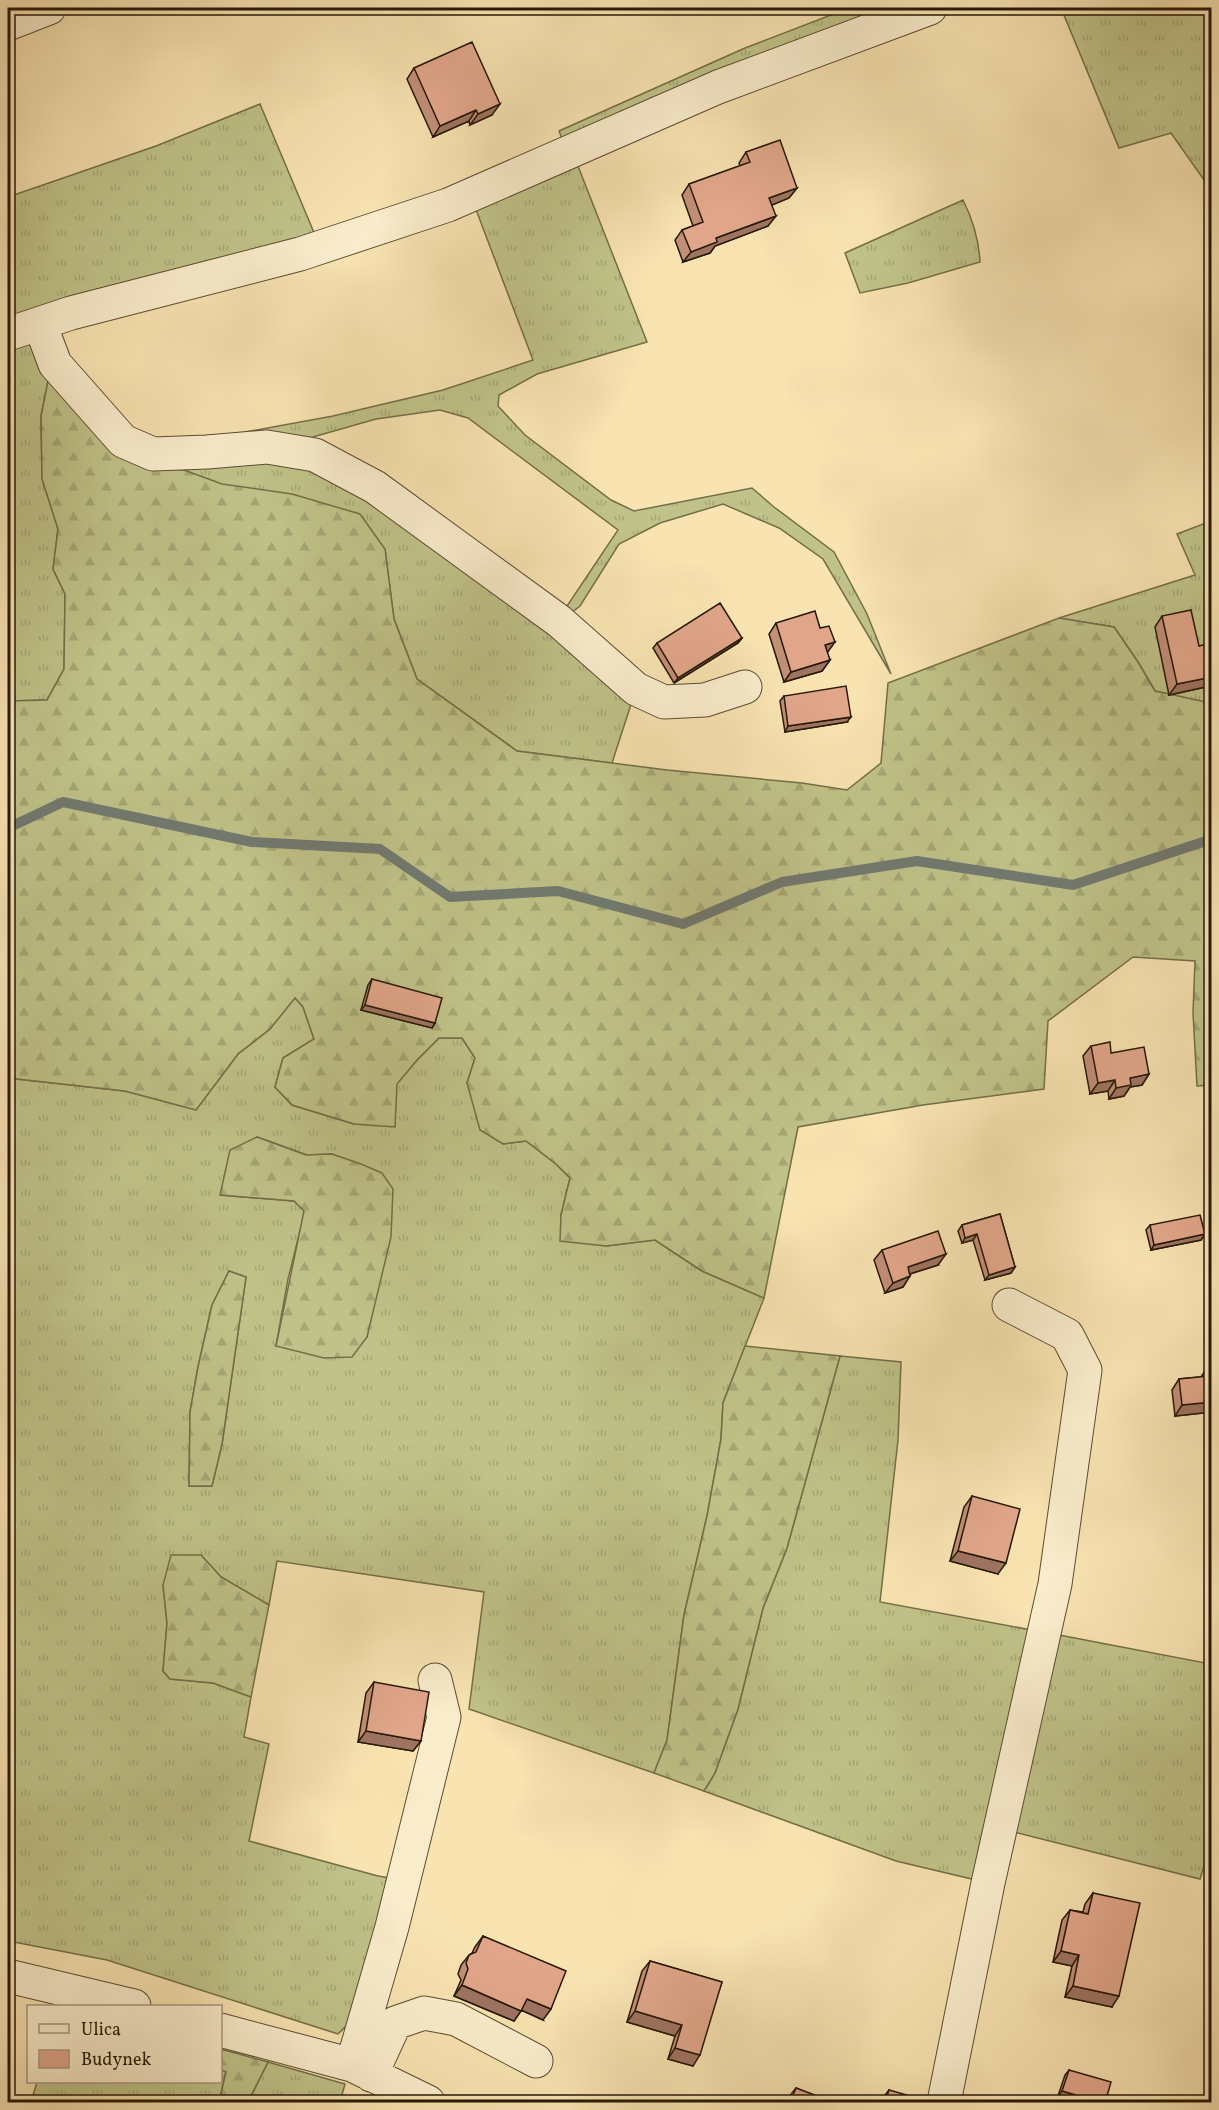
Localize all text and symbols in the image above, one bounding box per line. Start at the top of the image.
legend [27,2005,222,2083]
text: Ulica [81,2018,121,2043]
text: Budynek [81,2048,152,2073]

